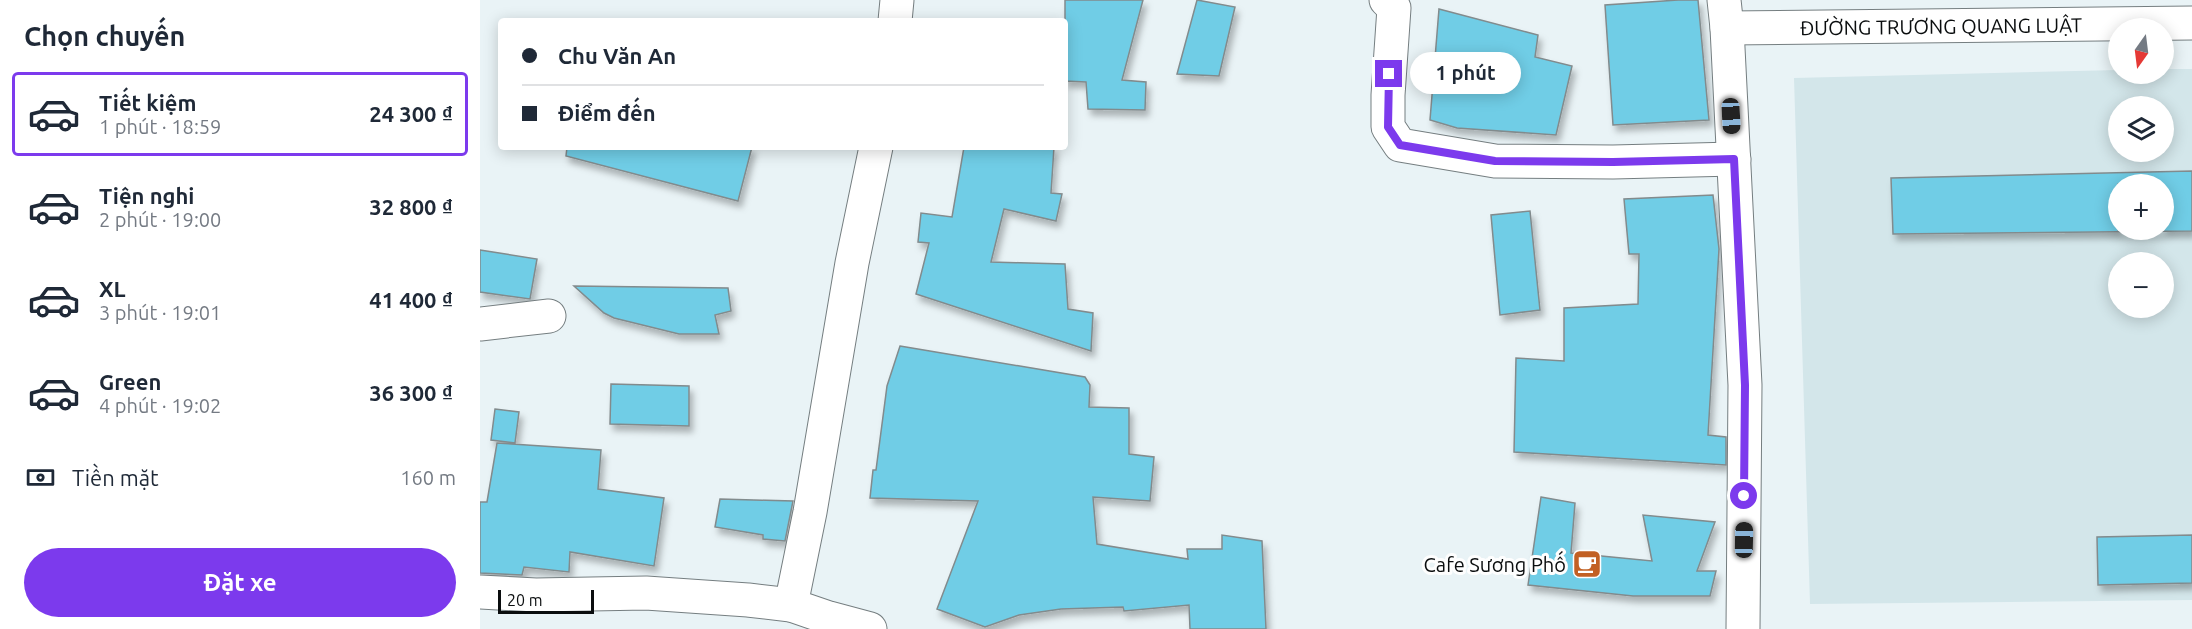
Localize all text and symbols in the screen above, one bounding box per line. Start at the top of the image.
street label: ĐƯỜNG TRƯƠNG QUANG LUẬT [1800,13,2082,39]
north arrow [2108,18,2174,84]
map controls [2108,18,2174,318]
text: Chọn chuyến [24,21,185,51]
text: Chu Văn An [558,43,676,68]
callout: 1 phút [1410,53,1521,95]
route end [1375,60,1402,87]
text: 1 phút [1435,61,1496,84]
icon: car [27,87,81,141]
text: Tiết kiệm [99,90,196,115]
button: layers [2108,96,2174,162]
car [1721,98,1741,134]
text: Điểm đến [558,100,656,125]
text: 24 300 ₫ [369,101,453,126]
text: 1 phút · 18:59 [99,115,221,138]
button: + [2108,174,2174,240]
icon: car [27,180,81,234]
text: Tiện nghi [99,183,195,208]
text: 32 800 ₫ [369,194,453,219]
text: 2 phút · 19:00 [99,208,221,231]
button: − [2108,252,2174,318]
icon: car [27,273,81,327]
text: XL [99,276,126,301]
text: 41 400 ₫ [369,287,453,312]
text: 3 phút · 19:01 [99,301,221,324]
icon: car [27,366,81,420]
text: Green [99,369,161,394]
text: 36 300 ₫ [369,380,453,405]
text: 4 phút · 19:02 [99,394,221,417]
icon: cash [24,461,57,494]
text: Tiền mặt [72,465,159,490]
text: 160 m [400,466,456,489]
route start [1730,482,1757,509]
car [1735,522,1753,558]
button: Đặt xe [24,548,456,617]
cafe icon: Cafe Sương Phố [1571,548,1603,580]
place label: Cafe Sương Phố [1424,550,1566,576]
scale bar [498,587,594,614]
text: 20 m [507,591,543,609]

